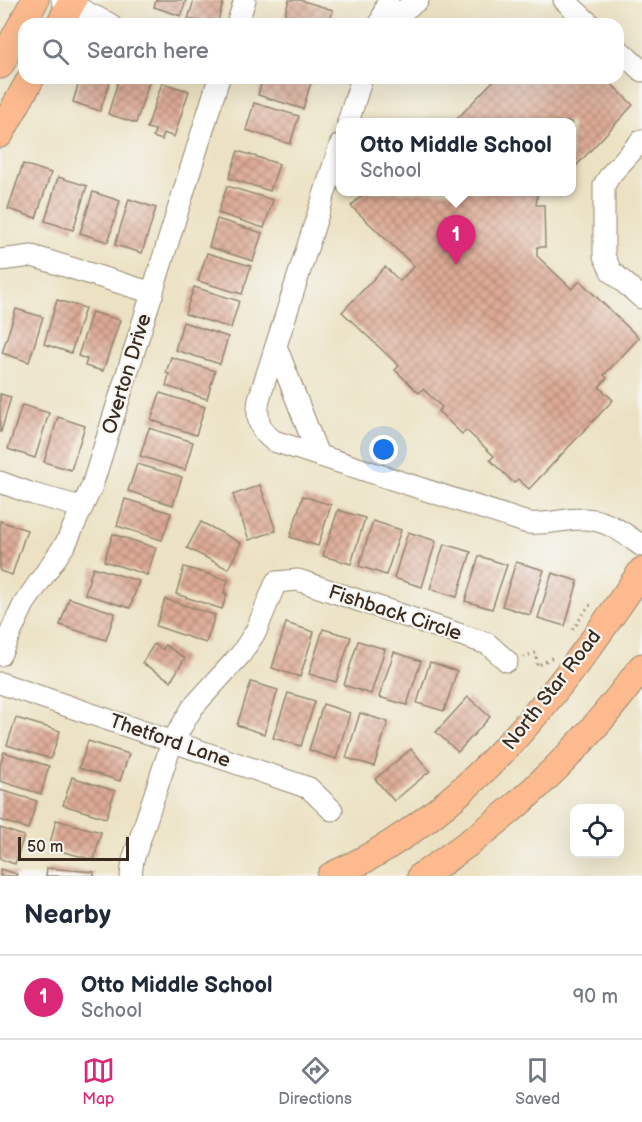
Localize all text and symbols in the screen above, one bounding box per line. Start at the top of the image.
search box [18,18,624,84]
icon: search [39,35,72,68]
text: Search here [87,38,209,65]
popup [336,118,576,196]
text: Otto Middle School [360,132,552,159]
text: School [360,159,421,183]
pin: 1 [436,216,476,265]
street label: Overton Drive [97,311,157,437]
your location [369,435,398,464]
street label: Fishback Circle [325,580,465,646]
street label: North Star Road [498,625,606,755]
street label: Thetford Lane [106,709,234,773]
map controls [570,804,624,858]
button: locate [570,804,624,858]
scale bar [18,834,129,862]
text: 50 m [27,838,63,857]
text: Nearby [24,900,111,931]
text: Otto Middle School [81,972,273,999]
text: 1 [39,985,48,1009]
text: 90 m [573,985,618,1009]
text: School [81,999,142,1023]
tab: Map [82,1054,115,1109]
tab: Directions [278,1054,352,1109]
tab: Saved [515,1054,560,1109]

